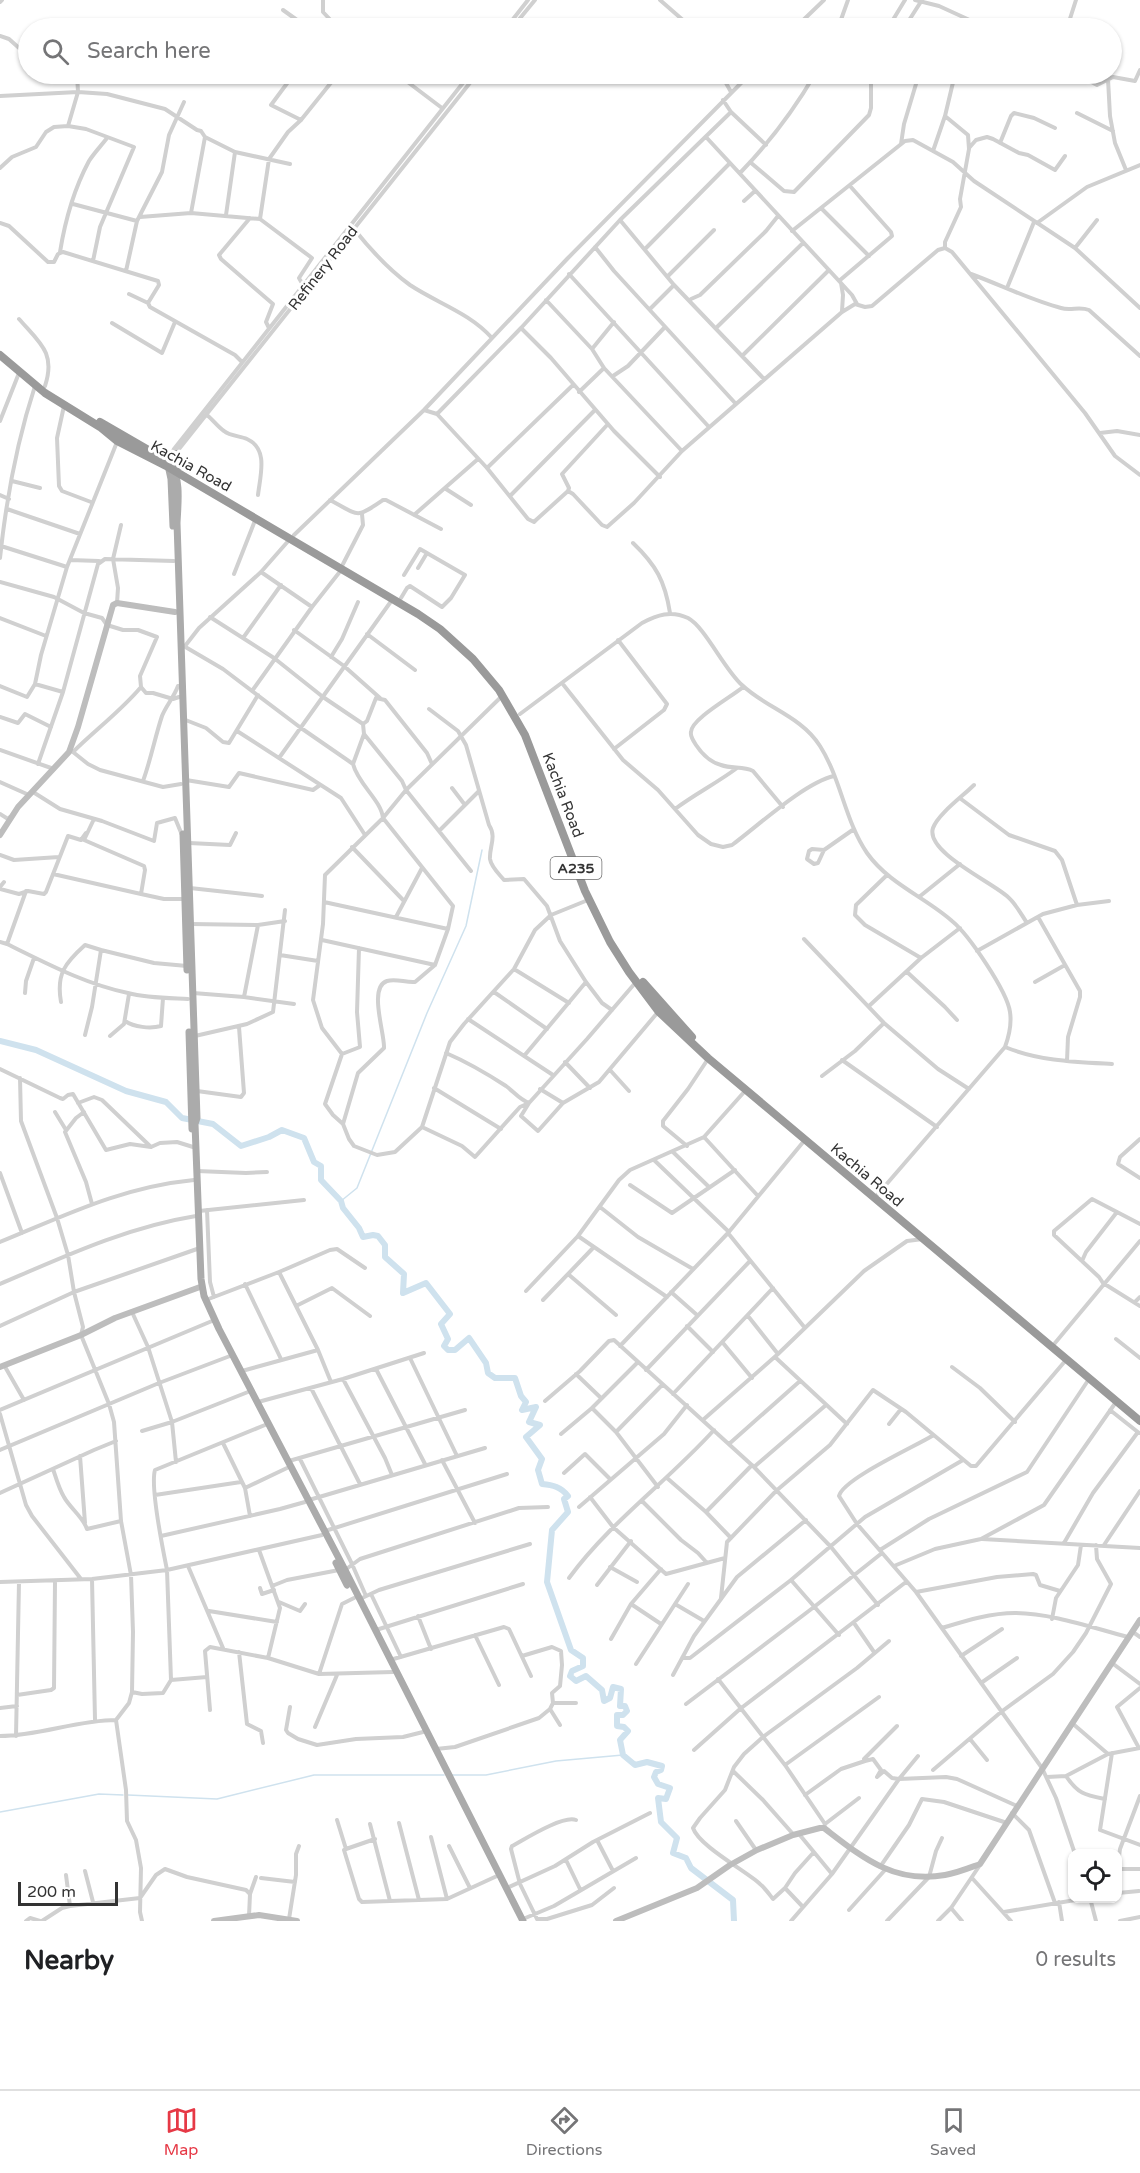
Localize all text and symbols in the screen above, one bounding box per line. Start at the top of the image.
search box [18,18,1122,84]
icon: search [39,35,72,68]
text: Search here [87,38,211,64]
street label: Refinery Road [285,222,361,314]
street label: Kachia Road [148,436,234,496]
street label: Kachia Road [539,750,587,840]
road number: A235 [550,857,602,879]
street label: Kachia Road [827,1139,907,1211]
map controls [1068,1849,1122,1903]
button: locate [1068,1849,1122,1903]
scale bar [18,1879,118,1906]
text: 200 m [27,1882,76,1902]
text: Nearby [24,1945,114,1976]
text: 0 results [1036,1948,1116,1972]
tab: Map [164,2104,198,2160]
tab: Directions [526,2104,602,2160]
tab: Saved [930,2104,976,2160]

